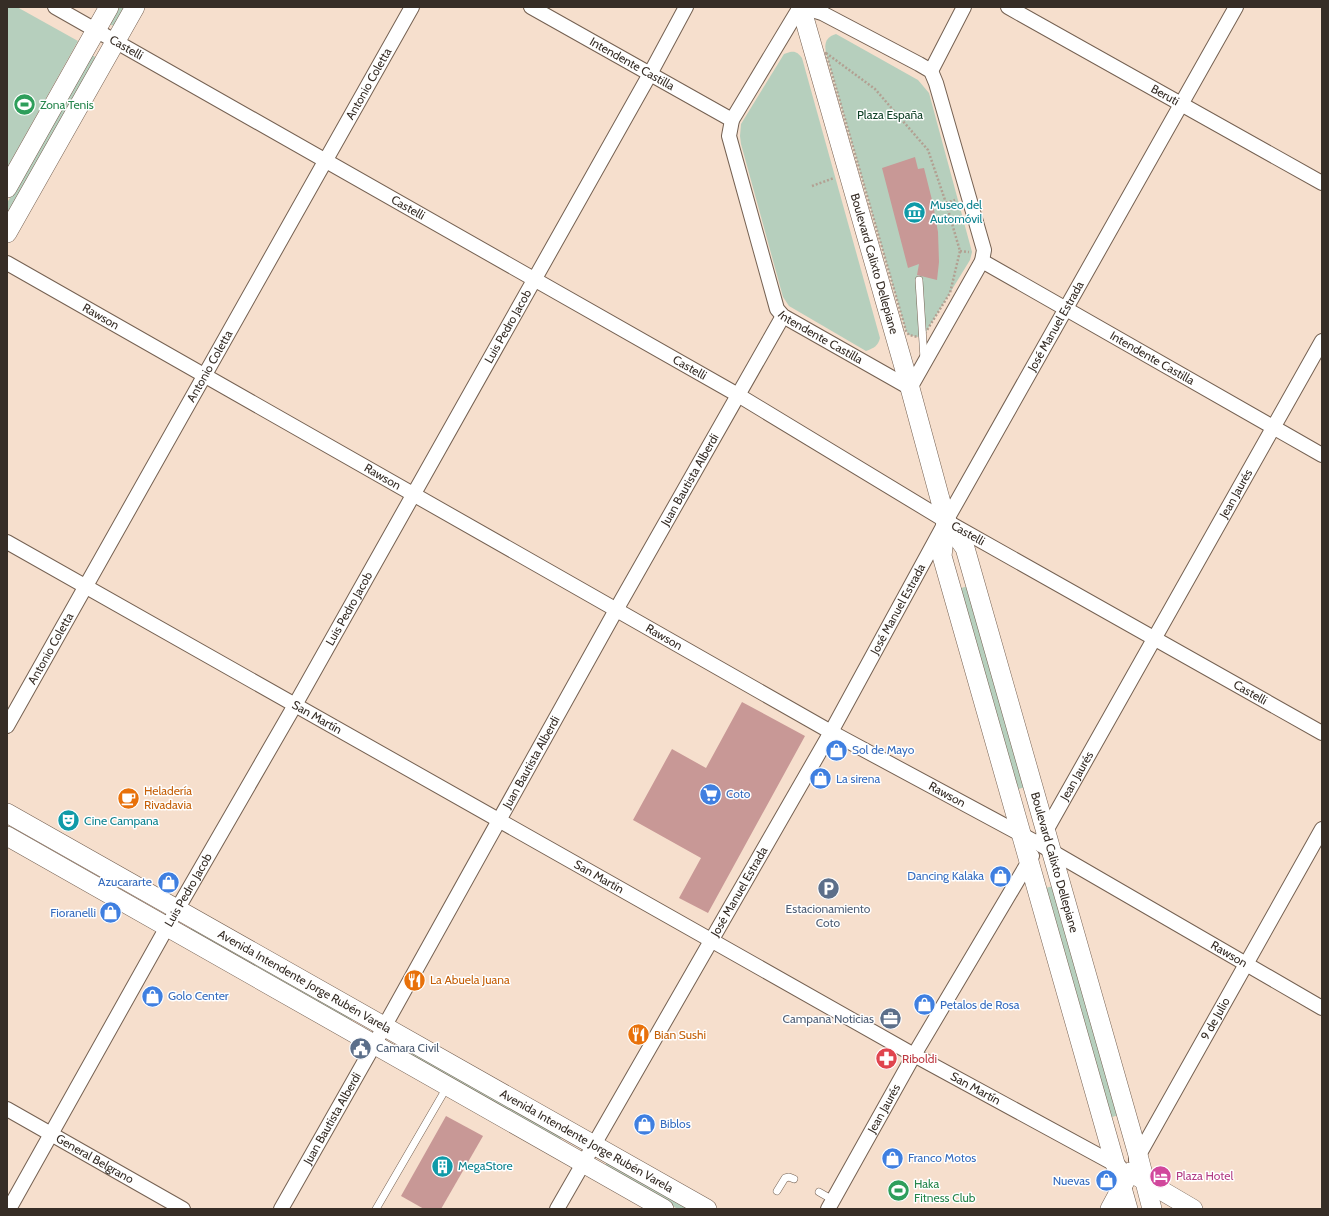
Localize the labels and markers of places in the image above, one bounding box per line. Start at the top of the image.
sports icon: Zona Tenis [12,92,38,118]
place label: Zona Tenis [40,97,94,112]
place label: Museo del Automóvil [930,197,983,226]
museum icon: Museo del Automóvil [901,199,927,225]
shop icon: Sol de Mayo [823,737,849,763]
place label: Sol de Mayo [852,742,915,757]
shop icon: La sirena [808,766,834,792]
place label: La sirena [836,771,880,786]
supermarket icon: Coto [697,781,723,807]
place label: Heladería Rivadavia [144,783,192,812]
cafe icon: Heladería Rivadavia [115,785,141,811]
place label: Coto [726,786,751,801]
theatre icon: Cine Campana [55,808,81,834]
place label: Cine Campana [84,813,159,828]
shop icon: Dancing Kalaka [987,863,1013,889]
place label: Dancing Kalaka [907,868,984,883]
shop icon: Azucararte [155,869,181,895]
place label: Azucararte [98,874,152,889]
parking icon: Estacionamiento Coto [815,875,841,901]
shop icon: Fioranelli [98,900,124,926]
place label: Estacionamiento Coto [786,901,871,930]
place label: Fioranelli [50,905,96,920]
restaurant icon: La Abuela Juana [402,967,428,993]
place label: La Abuela Juana [430,972,510,987]
shop icon: Golo Center [139,983,165,1009]
place label: Golo Center [168,988,229,1003]
shop icon: Petalos de Rosa [911,992,937,1018]
place label: Petalos de Rosa [940,997,1020,1012]
office icon: Campana Noticias [877,1006,903,1032]
place label: Campana Noticias [783,1011,874,1026]
restaurant icon: Bian Sushi [625,1022,651,1048]
place label: Bian Sushi [654,1027,706,1042]
public building icon: Camara Civil [348,1035,374,1061]
place label: Camara Civil [376,1040,439,1055]
pharmacy icon: Riboldi [873,1046,899,1072]
place label: Riboldi [902,1051,937,1066]
shop icon: Biblos [631,1111,657,1137]
place label: Biblos [660,1116,691,1131]
shop icon: Franco Motos [879,1145,905,1171]
place label: Franco Motos [908,1150,976,1165]
building icon: MegaStore [429,1153,455,1179]
place label: MegaStore [458,1158,513,1173]
hotel icon: Plaza Hotel [1147,1163,1173,1189]
shop icon: Nuevas [1093,1168,1119,1194]
place label: Plaza Hotel [1176,1168,1233,1183]
place label: Nuevas [1053,1173,1090,1188]
place label: Haka Fitness Club [914,1176,976,1205]
sports icon: Haka Fitness Club [885,1178,911,1204]

